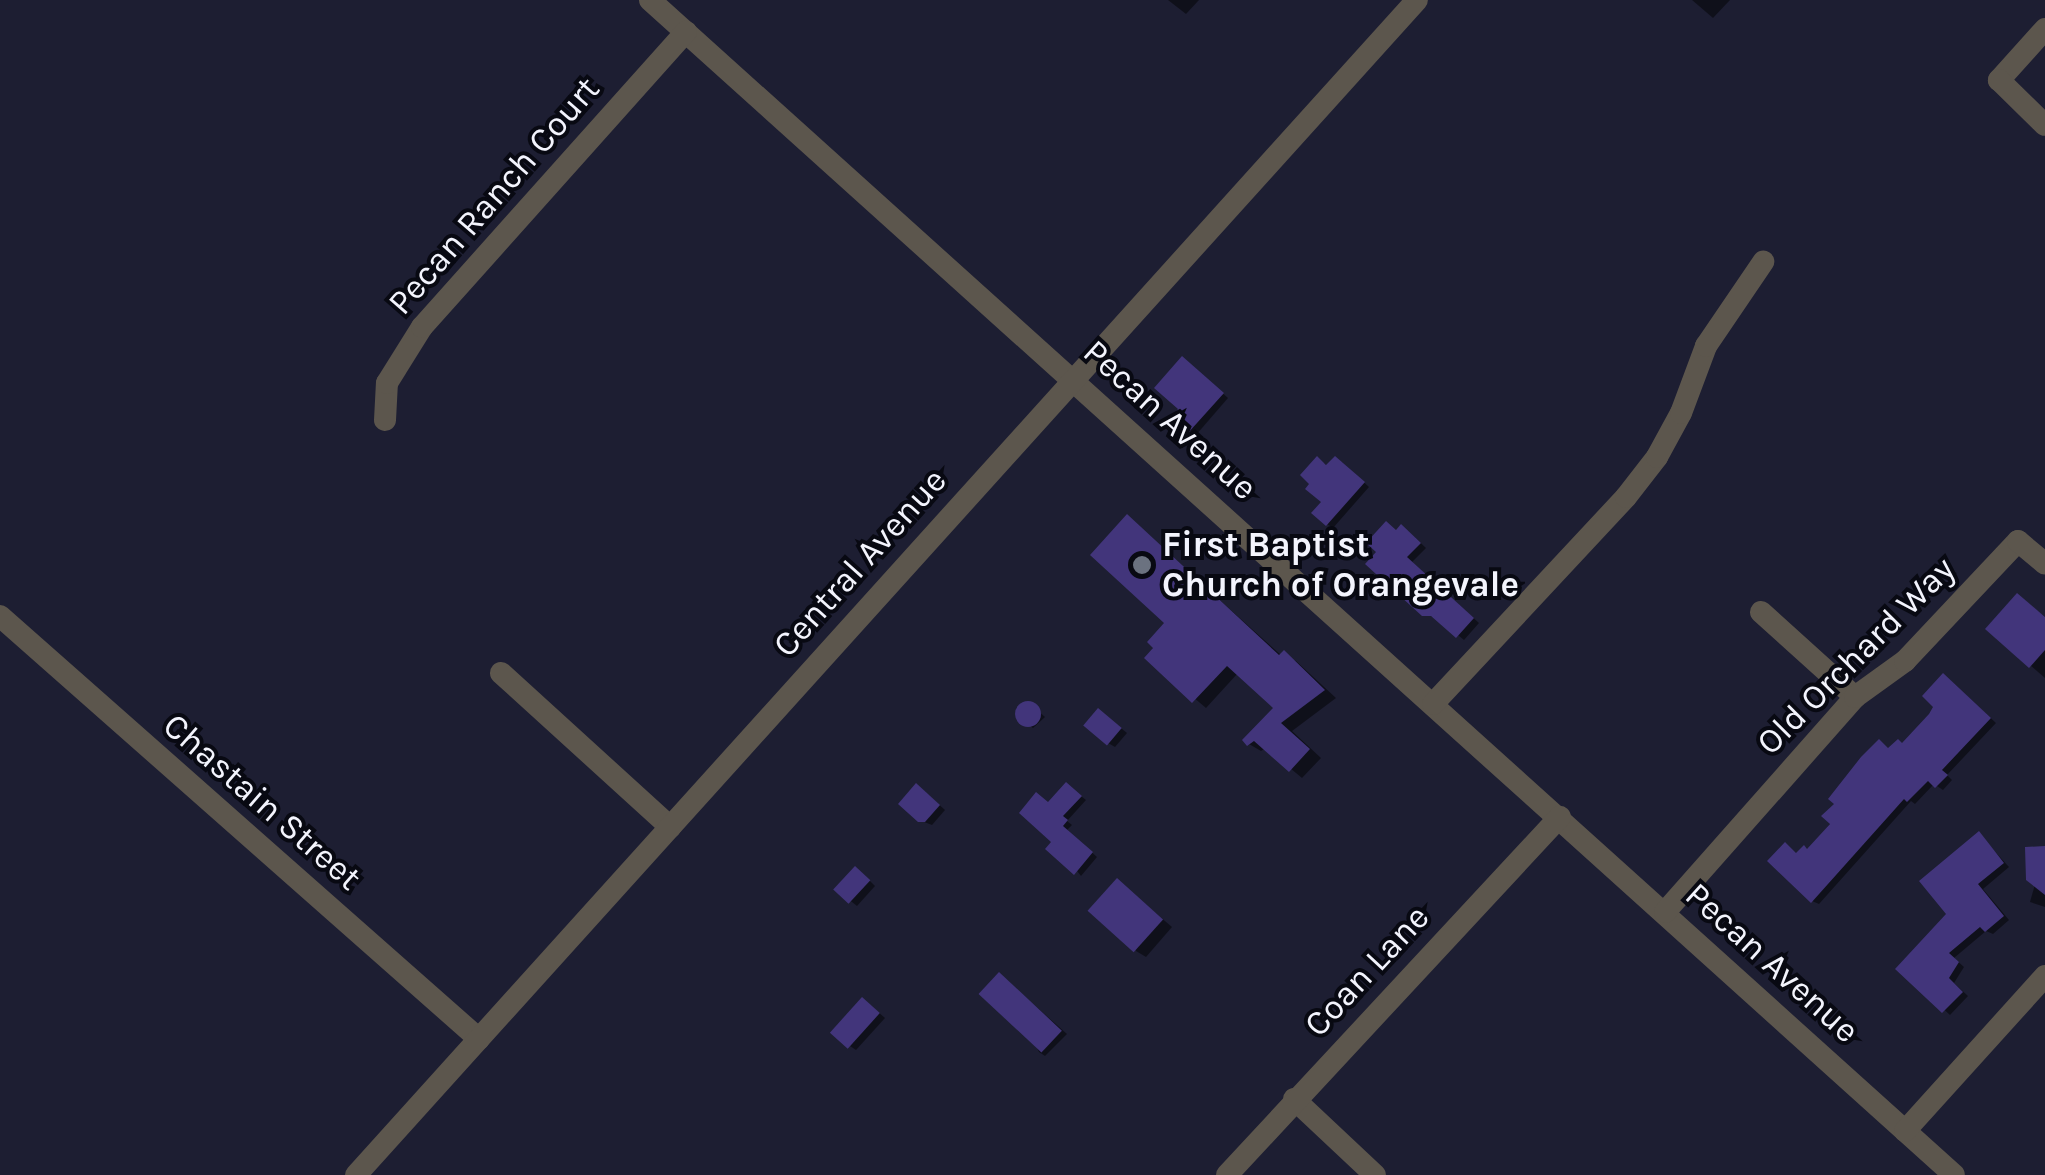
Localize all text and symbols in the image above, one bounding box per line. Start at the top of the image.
street label: Pecan Ranch Court [379,69,609,323]
street label: Pecan Avenue [1074,331,1266,509]
street label: Central Avenue [764,460,956,666]
place label: First Baptist Church of Orangevale [1162,524,1519,606]
street label: Old Orchard Way [1748,548,1964,764]
marker: First Baptist Church of Orangevale [1131,554,1153,576]
street label: Chastain Street [154,705,370,899]
street label: Pecan Avenue [1676,874,1868,1052]
street label: Coan Lane [1296,897,1438,1045]

